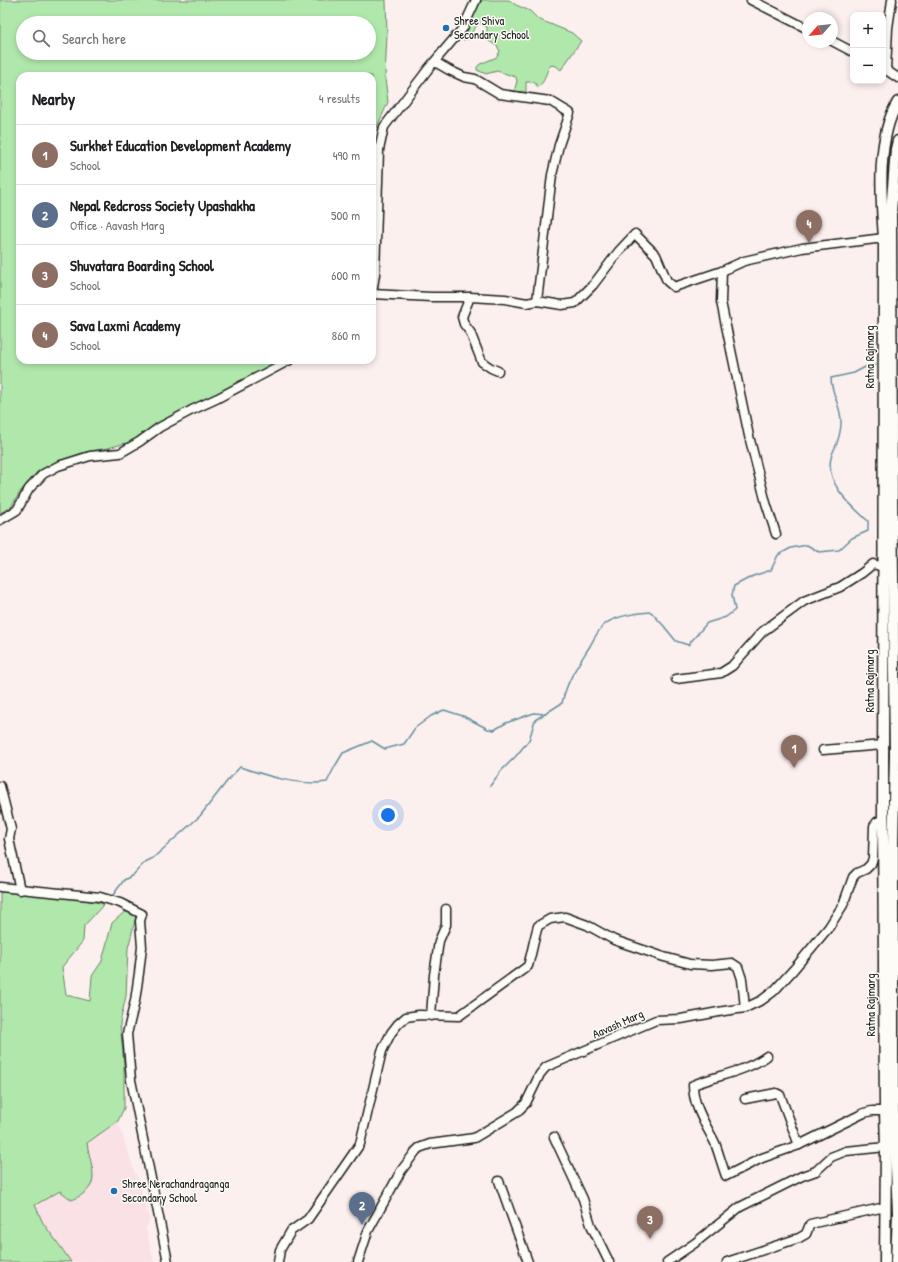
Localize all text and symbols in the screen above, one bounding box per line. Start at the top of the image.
place label: Shree Shiva Secondary School [454,12,530,43]
north arrow [802,12,838,48]
map controls [850,12,886,84]
button: + [850,12,886,48]
search box [16,16,376,60]
marker: Shree Shiva Secondary School [441,23,451,33]
icon: search [30,27,52,49]
text: Search here [62,28,126,49]
button: − [850,48,886,84]
text: Nearby [32,87,75,110]
text: 4 results [319,89,360,107]
text: Surkhet Education Development Academy [70,135,291,156]
text: 1 [43,146,47,164]
text: 490 m [333,146,360,164]
text: School [70,156,100,174]
text: Nepal Redcross Society Upashakha [70,195,255,216]
text: 2 [42,206,48,224]
text: 500 m [331,206,360,224]
pin: 4 [796,210,822,243]
text: Office · Aavash Marg [70,216,165,234]
text: Shuvatara Boarding School [70,255,214,276]
text: 3 [42,266,48,284]
text: 600 m [331,266,360,284]
text: School [70,276,100,294]
text: Sava Laxmi Academy [70,315,181,336]
text: 4 [43,326,47,344]
text: 860 m [332,326,360,344]
street label: Ratna Rajmarg [861,326,878,388]
text: School [70,336,100,354]
street label: Ratna Rajmarg [861,650,878,712]
pin: 1 [781,735,807,768]
your location [378,805,398,825]
street label: Ratna Rajmarg [862,974,879,1036]
street label: Aavash Marg [590,1005,646,1042]
place label: Shree Nerachandraganga Secondary School [122,1175,230,1206]
marker: Shree Nerachandraganga Secondary School [109,1186,119,1196]
pin: 2 [349,1192,375,1225]
pin: 3 [637,1206,663,1239]

